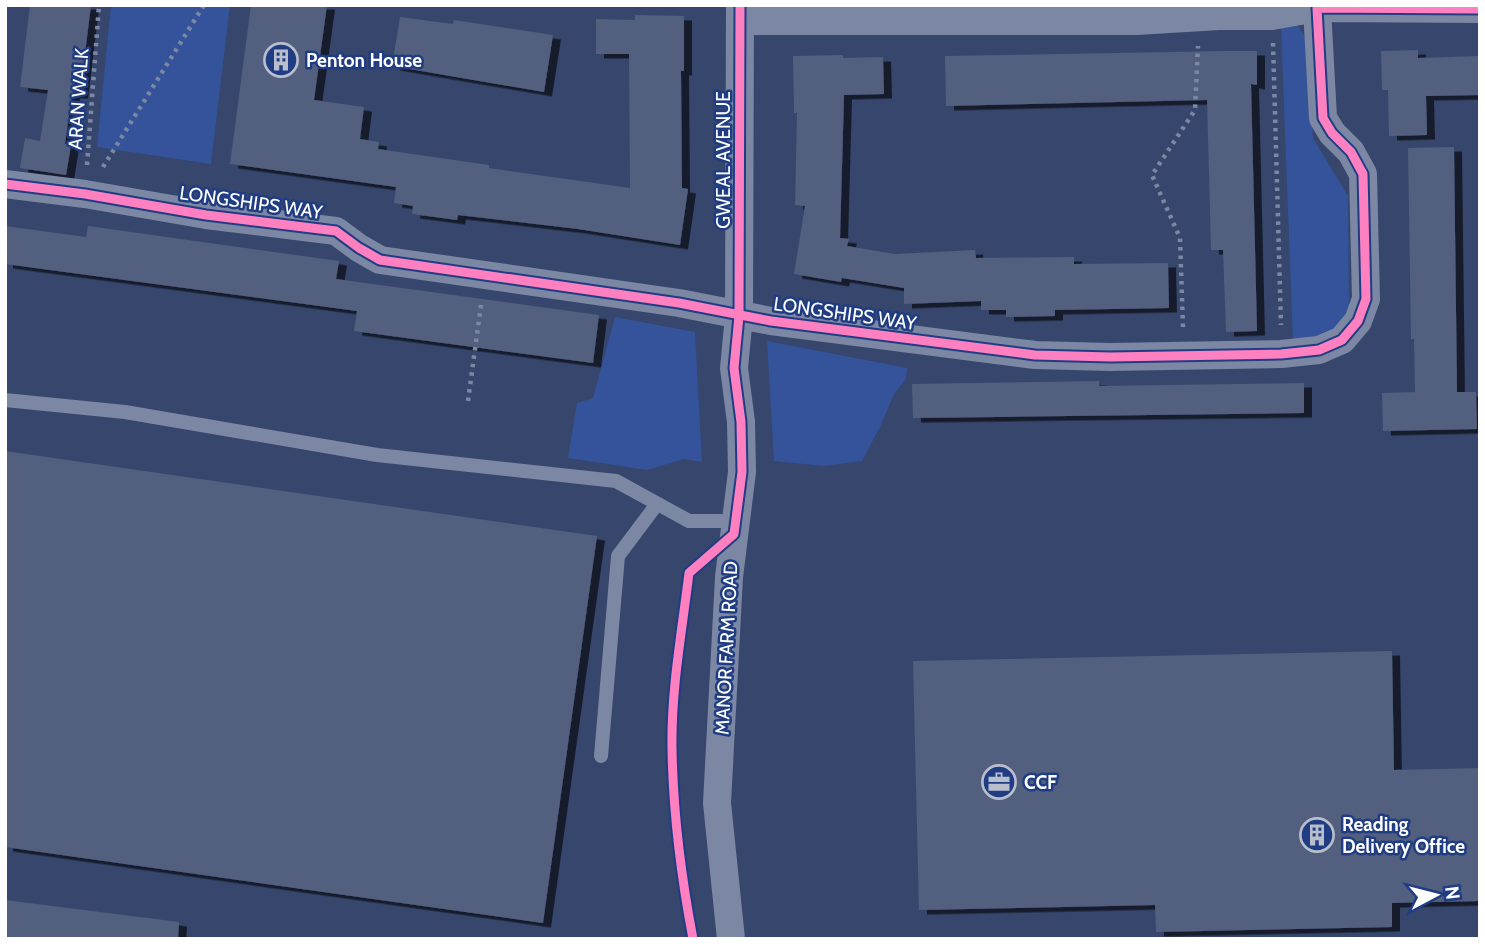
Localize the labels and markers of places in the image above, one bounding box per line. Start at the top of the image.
building icon: Penton House [262,41,300,79]
place label: Penton House [306,49,422,72]
office icon: CCF [980,763,1018,801]
place label: CCF [1024,771,1057,794]
place label: Reading Delivery Office [1342,813,1465,858]
building icon: Reading Delivery Office [1298,816,1336,854]

